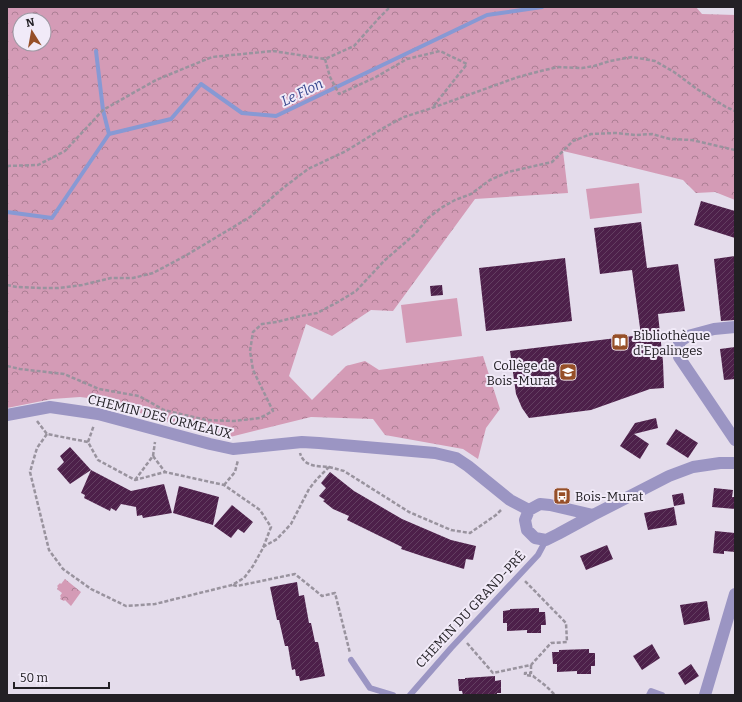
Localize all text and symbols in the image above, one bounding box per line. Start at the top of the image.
north arrow [12,12,52,52]
text: N [25,15,36,30]
water label: Le Flon [278,75,326,110]
place label: Bibliothèque d'Epalinges [633,328,710,358]
library icon: Bibliothèque d'Epalinges [610,332,630,352]
place label: Collège de Bois-Murat [486,358,555,388]
school or university icon: Collège de Bois-Murat [558,362,578,382]
street label: CHEMIN DES ORMEAUX [86,391,234,442]
bus stop icon: Bois-Murat [552,486,572,506]
place label: Bois-Murat [575,489,644,504]
street label: CHEMIN DU GRAND-PRÉ [412,548,528,671]
scale bar [14,664,109,690]
text: 50 m [20,671,49,685]

